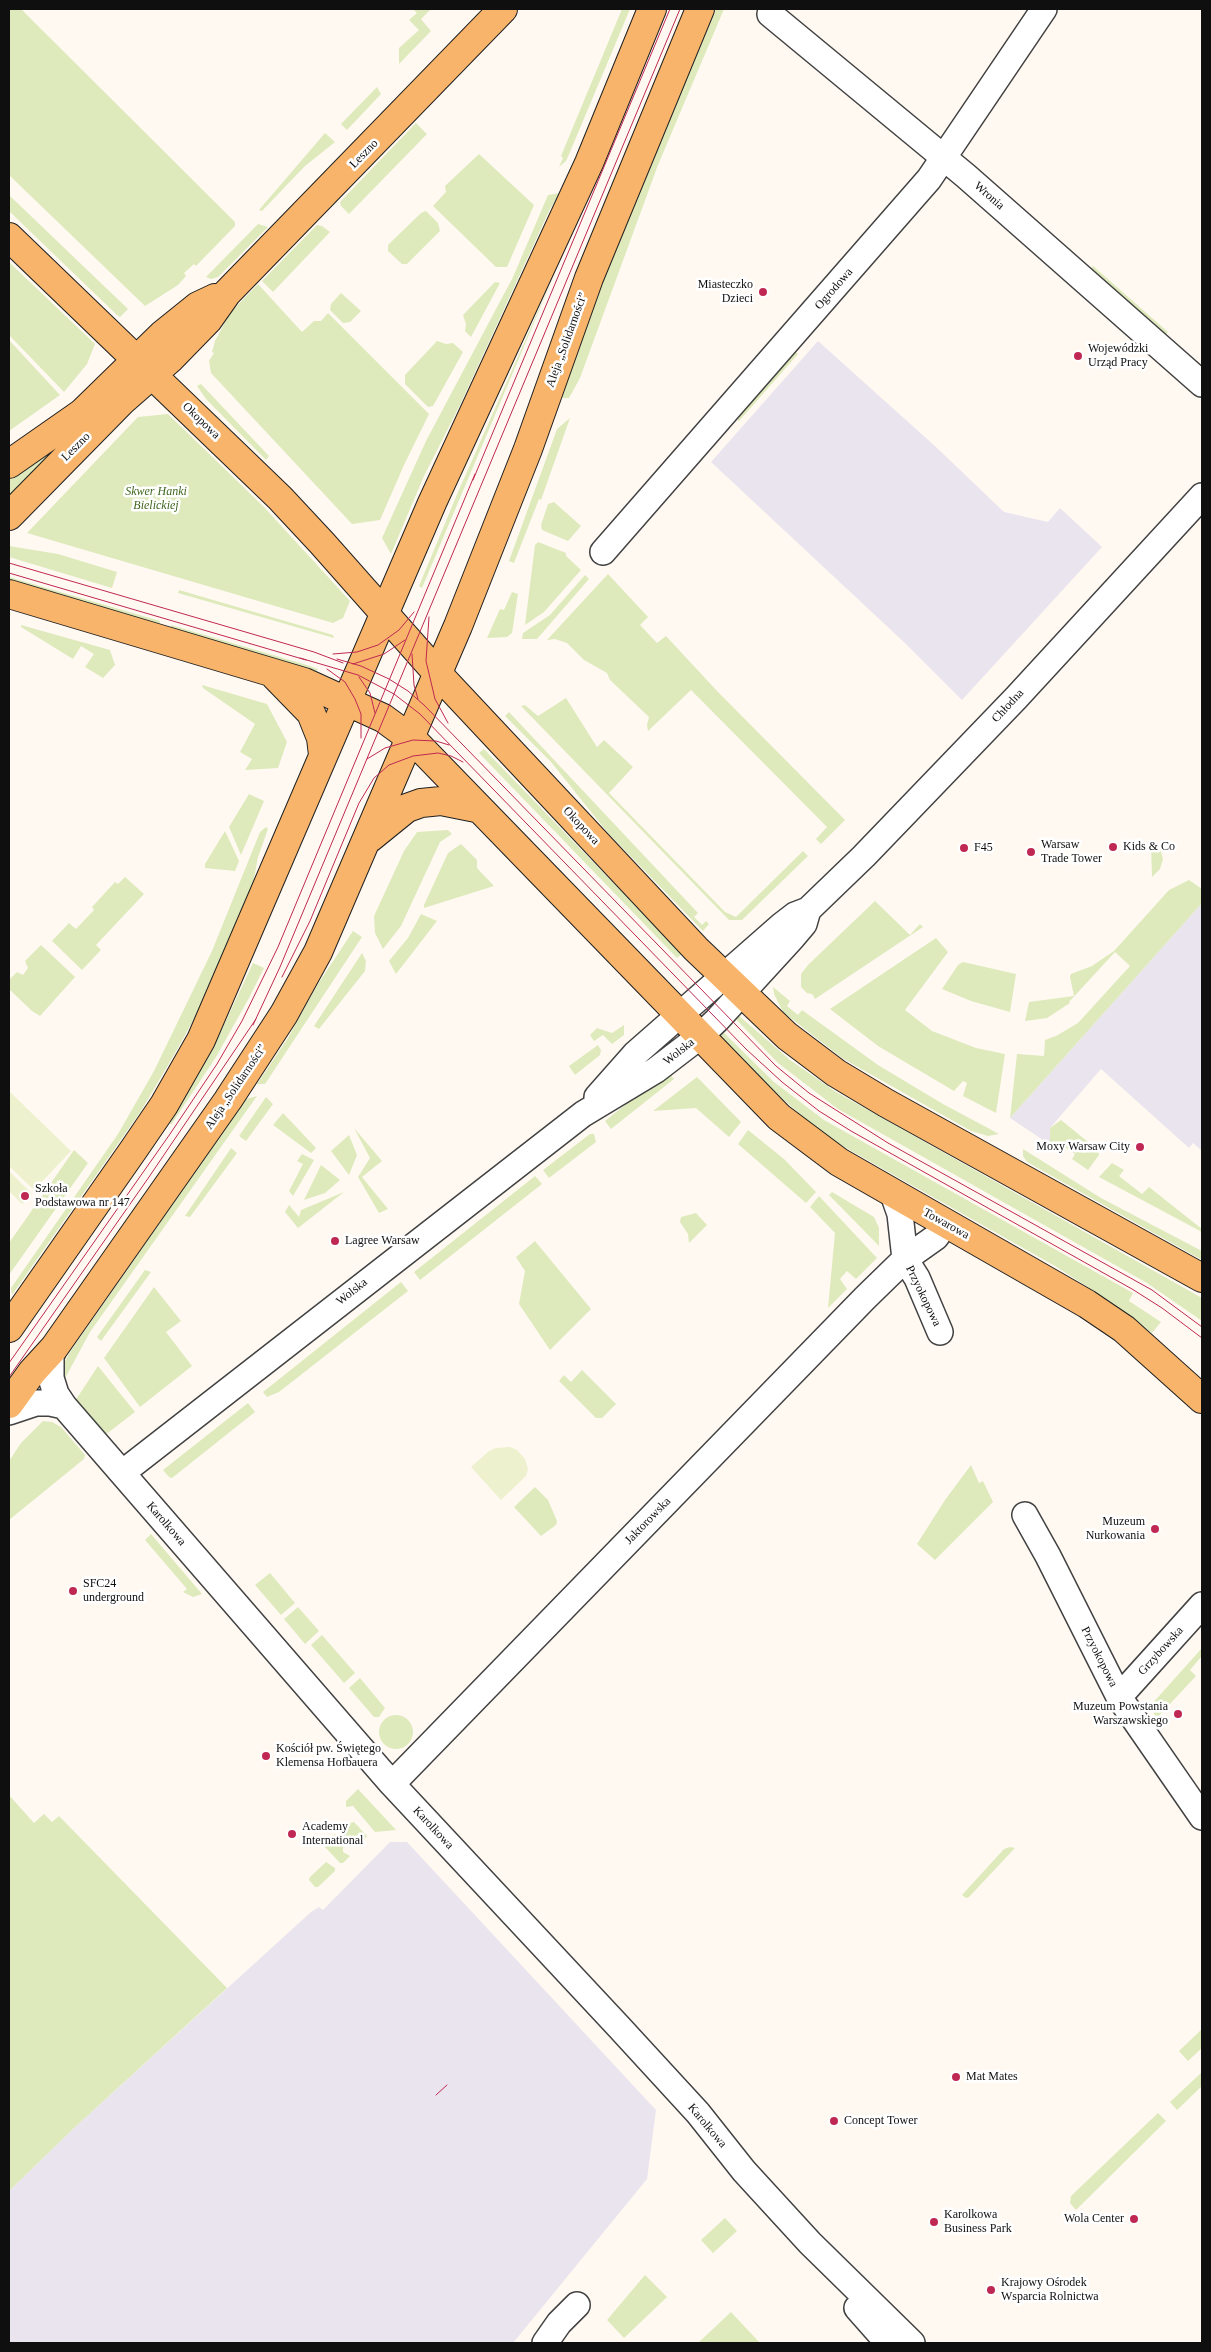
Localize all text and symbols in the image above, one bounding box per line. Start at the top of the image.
street label: Leszno [347,137,381,171]
street label: Wronia [971,179,1007,213]
street label: Ogrodowa [812,265,856,313]
place label: Miasteczko Dzieci [698,278,753,306]
marker: Miasteczko Dzieci [757,286,769,298]
street label: Aleja „Solidarności” [543,291,591,389]
place label: Wojewódzki Urząd Pracy [1088,342,1148,370]
marker: Wojewódzki Urząd Pracy [1072,350,1084,362]
street label: Okopowa [179,400,223,442]
street label: Leszno [59,430,93,464]
park label: Skwer Hanki Bielickiej [125,485,187,513]
street label: Chłodna [989,686,1027,726]
street label: Okopowa [560,804,602,848]
place label: Warsaw Trade Tower [1041,838,1102,866]
place label: Kids & Co [1123,840,1175,854]
place label: F45 [974,841,993,855]
marker: Kids & Co [1107,841,1119,853]
marker: F45 [958,842,970,854]
marker: Warsaw Trade Tower [1025,846,1037,858]
street label: Wolska [661,1035,697,1069]
street label: Aleja „Solidarności” [202,1042,270,1132]
place label: Moxy Warsaw City [1036,1140,1130,1154]
marker: Moxy Warsaw City [1134,1141,1146,1153]
place label: Szkoła Podstawowa nr 147 [35,1182,130,1210]
marker: Szkoła Podstawowa nr 147 [19,1190,31,1202]
street label: Towarowa [920,1205,972,1243]
place label: Lagree Warsaw [345,1234,420,1248]
marker: Lagree Warsaw [329,1235,341,1247]
street label: Przyokopowa [902,1263,944,1329]
street label: Wolska [334,1275,370,1309]
street label: Jaktorowska [622,1494,674,1548]
street label: Karolkowa [143,1499,189,1549]
place label: Muzeum Nurkowania [1086,1515,1145,1543]
marker: Muzeum Nurkowania [1149,1523,1161,1535]
place label: SFC24 underground [83,1577,144,1605]
marker: SFC24 underground [67,1585,79,1597]
street label: Przyokopowa [1078,1624,1120,1690]
street label: Grzybowska [1135,1624,1187,1678]
place label: Muzeum Powstania Warszawskiego [1073,1700,1168,1728]
marker: Muzeum Powstania Warszawskiego [1172,1708,1184,1720]
place label: Kościół pw. Świętego Klemensa Hofbauera [276,1742,381,1770]
marker: Kościół pw. Świętego Klemensa Hofbauera [260,1750,272,1762]
street label: Karolkowa [410,1804,456,1852]
place label: Academy International [302,1820,363,1848]
marker: Academy International [286,1828,298,1840]
place label: Mat Mates [966,2070,1018,2084]
marker: Mat Mates [950,2071,962,2083]
street label: Karolkowa [684,2101,730,2151]
place label: Concept Tower [844,2114,917,2128]
marker: Concept Tower [828,2115,840,2127]
place label: Karolkowa Business Park [944,2208,1012,2236]
place label: Wola Center [1064,2212,1124,2226]
marker: Wola Center [1128,2213,1140,2225]
marker: Karolkowa Business Park [928,2216,940,2228]
place label: Krajowy Ośrodek Wsparcia Rolnictwa [1001,2276,1099,2304]
marker: Krajowy Ośrodek Wsparcia Rolnictwa [985,2284,997,2296]

